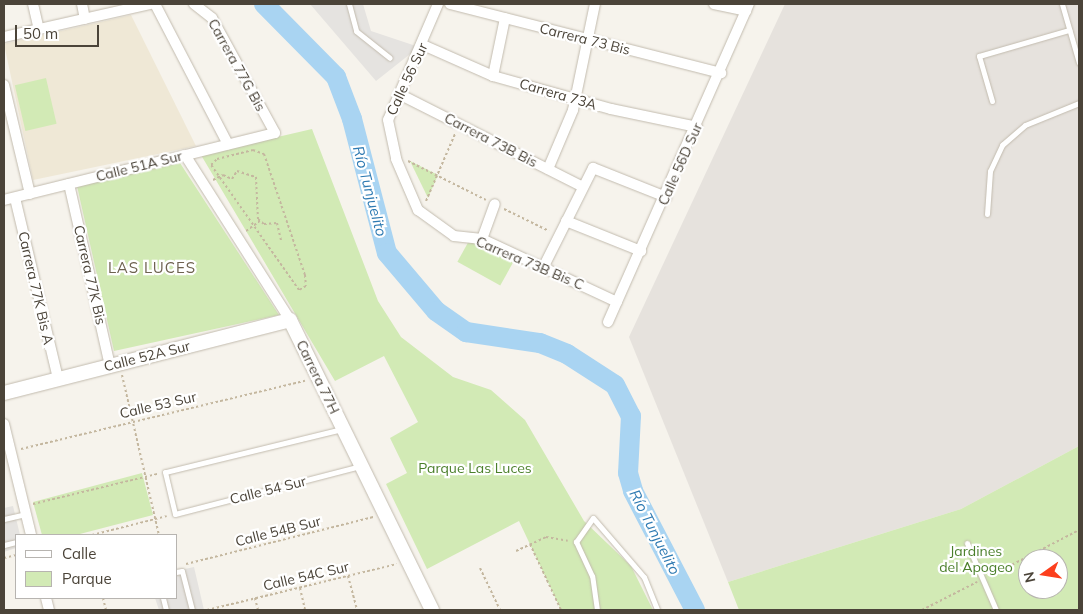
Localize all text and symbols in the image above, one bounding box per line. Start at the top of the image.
scale bar [18,15,101,47]
street label: Carrera 77G Bis [205,16,269,114]
street label: Carrera 73 Bis [538,20,632,58]
text: 50 m [23,24,58,43]
street label: Calle 56 Sur [383,40,431,118]
street label: Carrera 73A [517,75,599,113]
street label: Carrera 73B Bis [442,109,540,171]
street label: Calle 56D Sur [654,120,706,208]
water label: Río Tunjuelito [349,144,391,238]
street label: Calle 51A Sur [94,147,184,185]
street label: Carrera 77K Bis [70,224,110,326]
street label: Carrera 77K Bis A [15,230,57,346]
street label: Carrera 73B Bis C [474,233,586,293]
district label: LAS LUCES [107,259,197,277]
street label: Calle 52A Sur [102,337,192,375]
street label: Carrera 77H [293,337,343,417]
street label: Calle 53 Sur [118,388,198,422]
park label: Parque Las Luces [418,460,532,476]
street label: Calle 54 Sur [228,472,308,508]
water label: Río Tunjuelito [626,486,684,578]
street label: Calle 54B Sur [233,512,323,550]
legend [15,534,178,599]
park label: Jardines del Apogeo [939,543,1013,576]
text: Calle [62,544,96,563]
north arrow [1018,549,1068,599]
street label: Calle 54C Sur [261,558,351,594]
text: Parque [62,569,112,588]
text: N [1019,570,1039,584]

